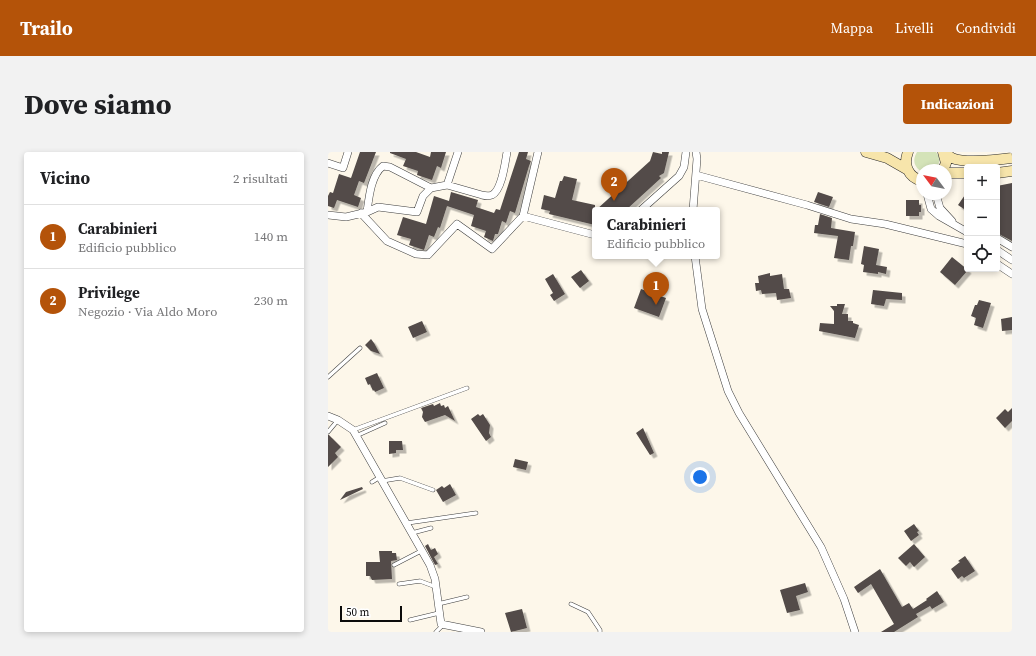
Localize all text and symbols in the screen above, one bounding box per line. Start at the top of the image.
text: Trailo [20,15,73,41]
text: Mappa [831,18,873,38]
text: Livelli [895,18,934,38]
text: Condividi [956,18,1016,38]
button: Indicazioni [903,84,1012,124]
text: Dove siamo [24,85,171,123]
north arrow [916,164,952,200]
map controls [964,164,1000,272]
button: + [964,164,1000,200]
text: Vicino [40,166,90,190]
pin: 2 [601,168,627,201]
text: 2 risultati [233,170,288,187]
button: − [964,200,1000,236]
popup [592,207,720,259]
text: Carabinieri [607,214,686,235]
text: Carabinieri [78,218,157,239]
text: 1 [49,228,57,245]
text: 140 m [254,228,288,245]
text: Edificio pubblico [607,235,705,252]
button: locate [964,236,1000,272]
text: Edificio pubblico [78,239,176,256]
pin: 1 [643,272,669,305]
text: Privilege [78,282,140,303]
text: 2 [49,292,57,309]
text: 230 m [254,292,288,309]
text: Negozio · Via Aldo Moro [78,303,217,320]
your location [690,467,710,487]
scale bar [340,604,402,623]
text: 50 m [346,605,369,620]

